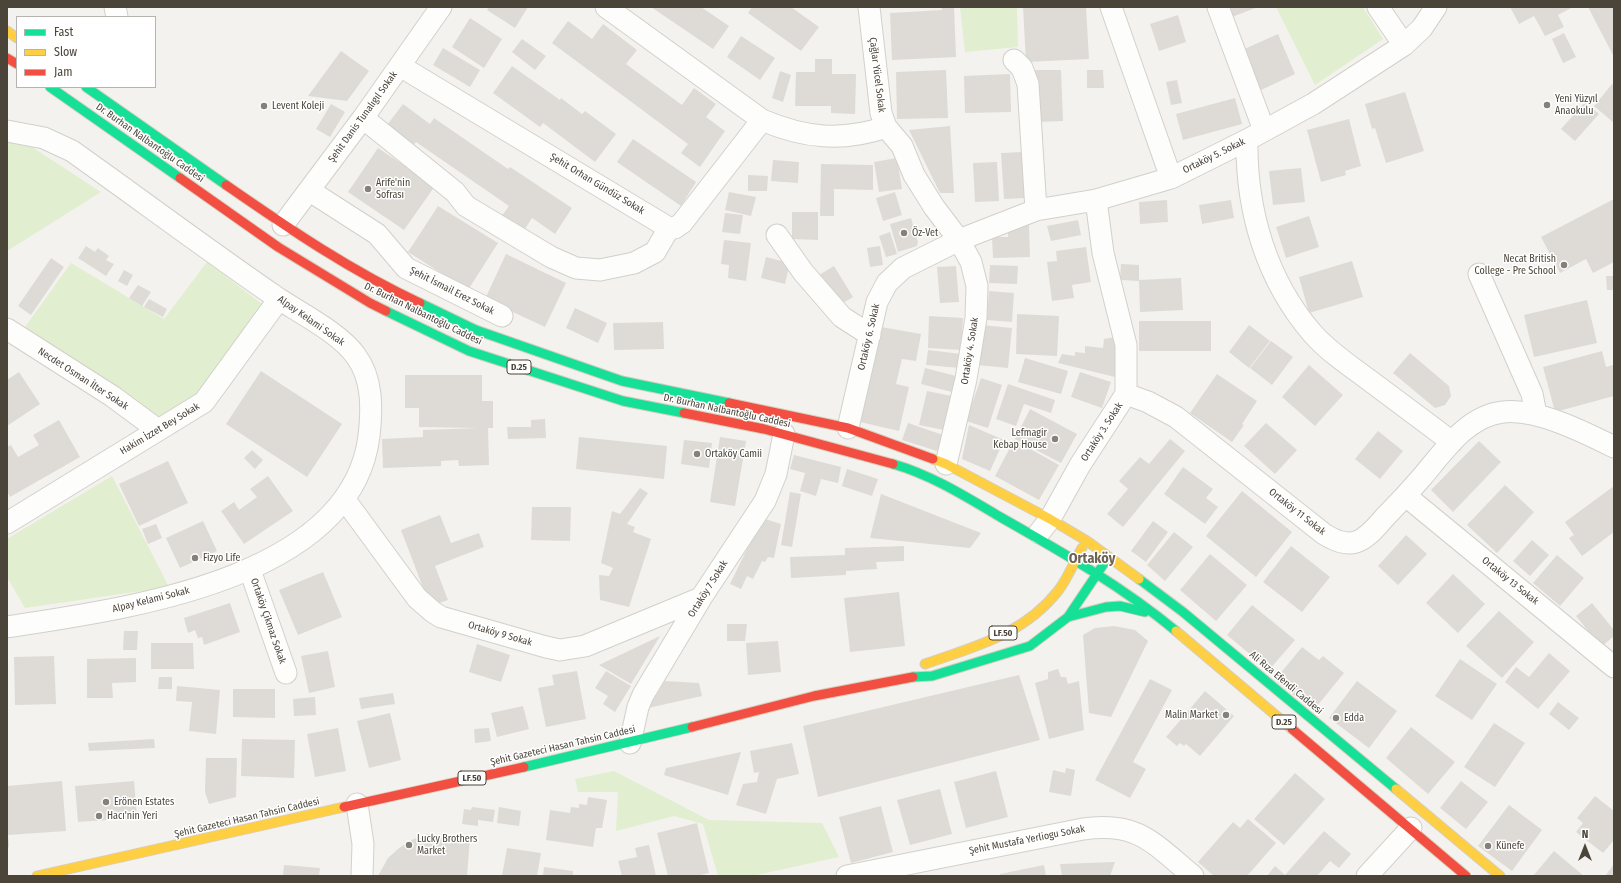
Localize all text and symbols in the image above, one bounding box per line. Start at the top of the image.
legend [16,16,156,88]
text: Fast [54,25,73,39]
street label: Çağlar Yücel Sokak [866,37,888,113]
text: Slow [54,45,77,59]
text: Jam [54,65,72,79]
street label: Şehit Danis Tunalıgıl Sokak [326,69,400,165]
place label: Yeni Yüzyıl Anaokulu [1555,93,1598,116]
place label: Levent Koleji [272,100,324,112]
marker: Yeni Yüzyıl Anaokulu [1542,100,1552,110]
street label: Dr. Burhan Nalbantoğlu Caddesi [94,101,206,185]
marker: Levent Koleji [259,101,269,111]
street label: Ortaköy 5. Sokak [1181,136,1247,176]
street label: Şehit Orhan Gündüz Sokak [548,151,646,217]
place label: Arife'nin Sofrası [376,177,410,200]
marker: Arife'nin Sofrası [363,184,373,194]
place label: Öz-Vet [912,227,938,239]
marker: Öz-Vet [899,228,909,238]
place label: Necat British College - Pre School [1475,253,1556,276]
marker: Necat British College - Pre School [1559,260,1569,270]
street label: Şehit İsmail Erez Sokak [408,264,496,318]
street label: Dr. Burhan Nalbantoğlu Caddesi [362,280,484,348]
street label: Alpay Kelami Sokak [275,293,347,349]
street label: Ortaköy 6. Sokak [855,302,883,372]
street label: Ortaköy 4. Sokak [959,316,981,386]
street label: Necdet Osman İlter Sokak [36,345,130,413]
road number: D.25 [507,360,531,374]
street label: Dr. Burhan Nalbantoğlu Caddesi [662,392,792,430]
street label: Ortaköy 3. Sokak [1079,400,1125,464]
street label: Hakim İzzet Bey Sokak [118,401,202,457]
place label: Lefmagir Kebap House [993,427,1047,450]
marker: Lefmagir Kebap House [1050,434,1060,444]
place label: Ortaköy Camii [705,448,762,460]
marker: Ortaköy Camii [692,449,702,459]
street label: Ortaköy 11 Sokak [1266,486,1328,538]
district label: Ortaköy [1069,551,1115,567]
place label: Fizyo Life [203,552,240,564]
marker: Fizyo Life [190,553,200,563]
street label: Ortaköy 13 Sokak [1479,554,1541,608]
street label: Ortaköy 7 Sokak [686,558,730,620]
street label: Ortaköy Çikmaz Sokak [248,577,288,665]
street label: Alpay Kelami Sokak [111,585,191,615]
street label: Ortaköy 9 Sokak [467,619,533,649]
road number: LF.50 [989,626,1017,640]
street label: Ali Rıza Efendi Caddesi [1247,649,1325,717]
place label: Malin Market [1165,709,1218,721]
marker: Malin Market [1221,710,1231,720]
place label: Edda [1344,712,1364,724]
marker: Edda [1331,713,1341,723]
road number: D.25 [1272,715,1296,729]
street label: Şehit Gazeteci Hasan Tahsin Caddesi [489,723,637,769]
road number: LF.50 [458,771,486,785]
street label: Şehit Gazeteci Hasan Tahsin Caddesi [173,795,321,841]
place label: Erönen Estates [114,796,174,808]
marker: Erönen Estates [101,797,111,807]
place label: Hacı'nin Yeri [107,810,158,822]
marker: Hacı'nin Yeri [94,811,104,821]
street label: Şehit Mustafa Yerliogu Sokak [968,823,1086,857]
north arrow [1565,827,1605,867]
text: N [1582,828,1588,841]
place label: Lucky Brothers Market [417,833,477,856]
marker: Lucky Brothers Market [404,840,414,850]
place label: Künefe [1496,840,1525,852]
marker: Künefe [1483,841,1493,851]

